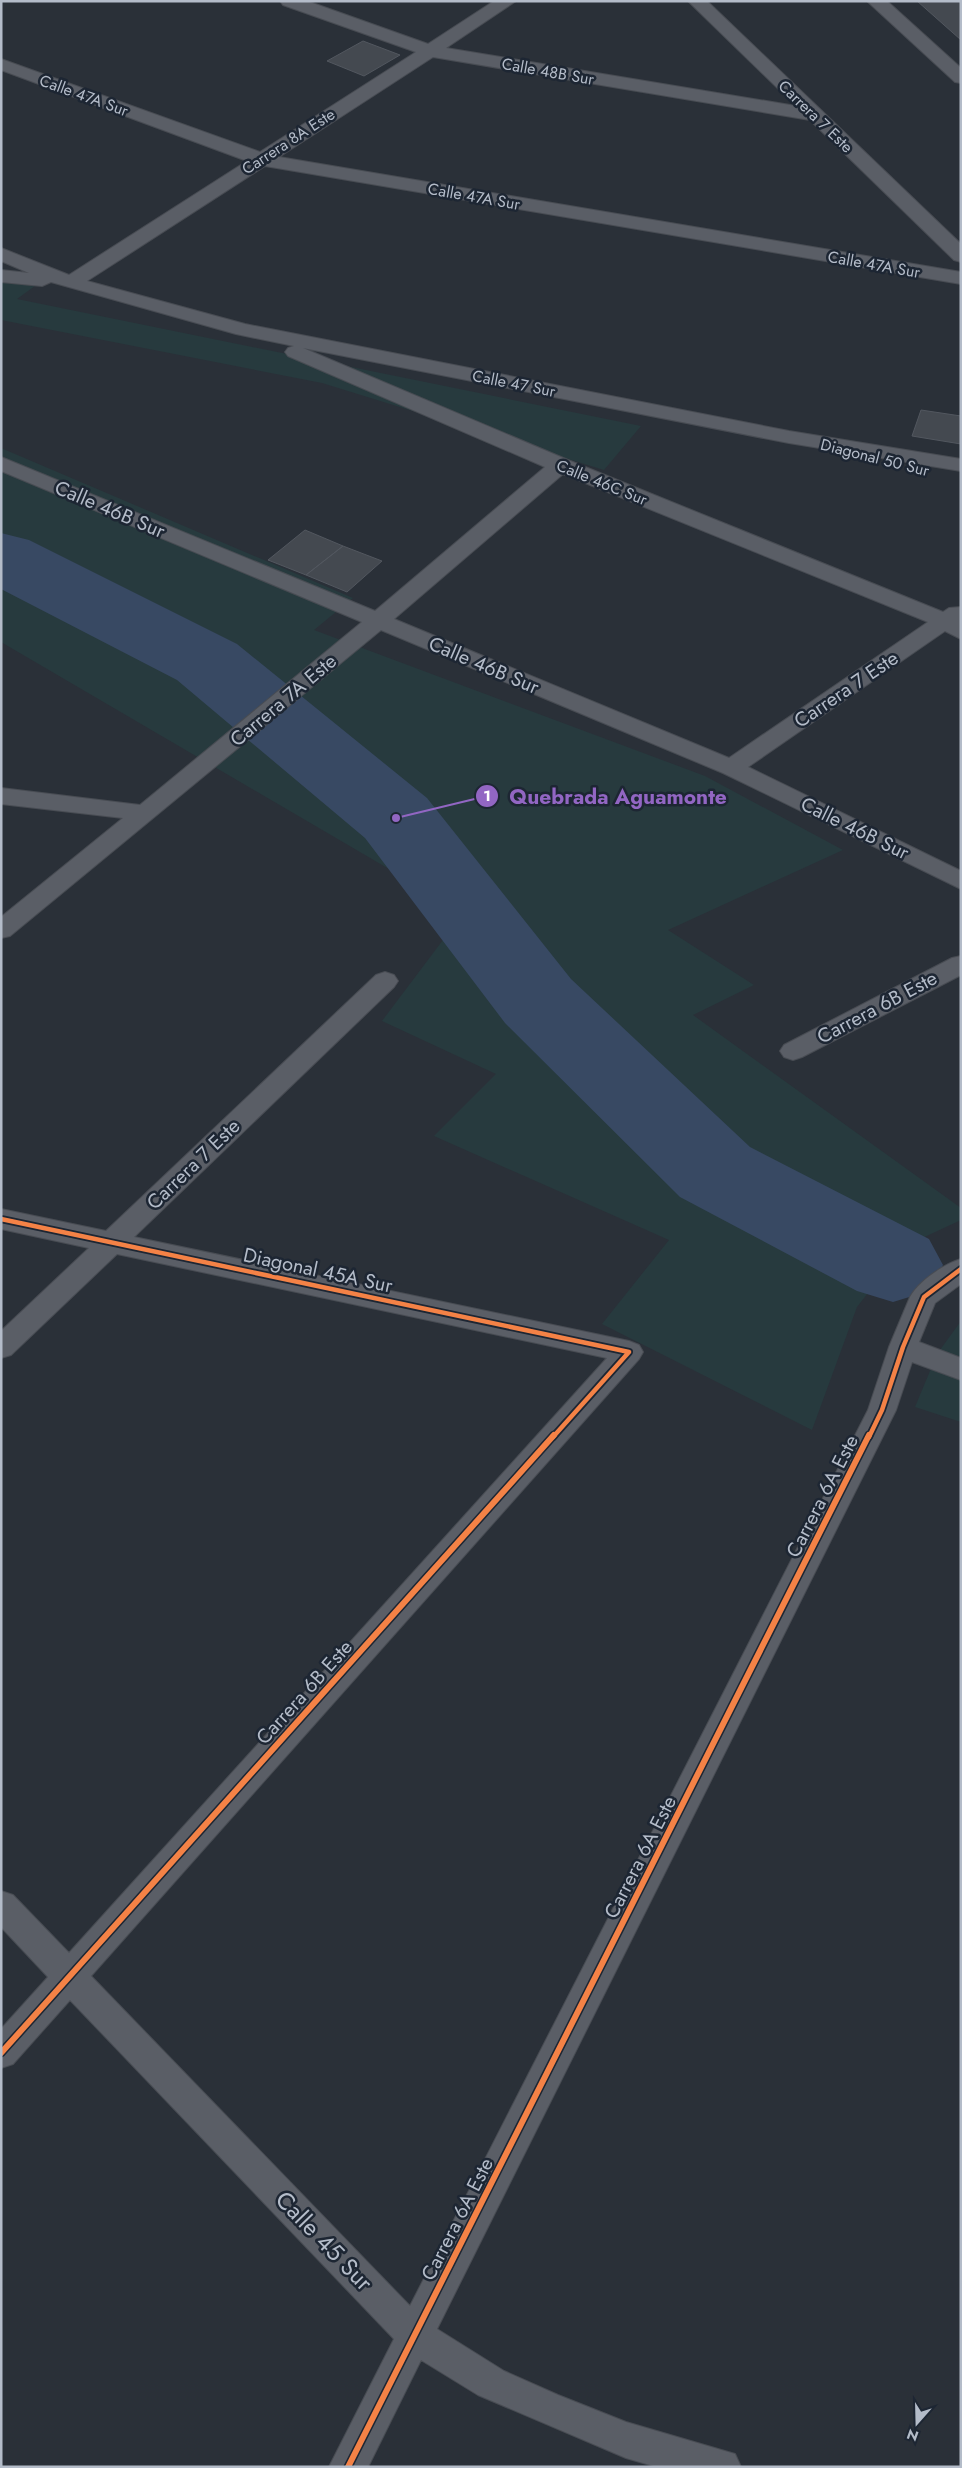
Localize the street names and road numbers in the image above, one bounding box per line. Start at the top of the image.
street label: Calle 48B Sur [500,52,596,91]
street label: Calle 47A Sur [36,69,132,122]
street label: Carrera 7 Este [773,75,858,158]
street label: Carrera 8A Este [237,103,339,180]
street label: Calle 47A Sur [426,177,522,216]
street label: Calle 47A Sur [826,245,922,284]
street label: Calle 47 Sur [470,364,558,403]
street label: Diagonal 50 Sur [818,433,932,482]
street label: Calle 46C Sur [553,454,651,511]
street label: Calle 46B Sur [50,473,170,546]
street label: Calle 46B Sur [424,629,544,702]
street label: Carrera 7 Este [788,644,904,735]
street label: Carrera 7A Este [224,647,343,754]
street label: Calle 46B Sur [796,790,914,867]
street label: Carrera 6B Este [812,964,942,1051]
street label: Carrera 7 Este [140,1112,247,1217]
street label: Diagonal 45A Sur [241,1241,395,1300]
street label: Carrera 6A Este [779,1430,866,1563]
street label: Carrera 6B Este [249,1633,359,1751]
street label: Carrera 6A Este [597,1791,684,1924]
street label: Carrera 6A Este [414,2153,501,2286]
street label: Calle 45 Sur [268,2183,382,2299]

